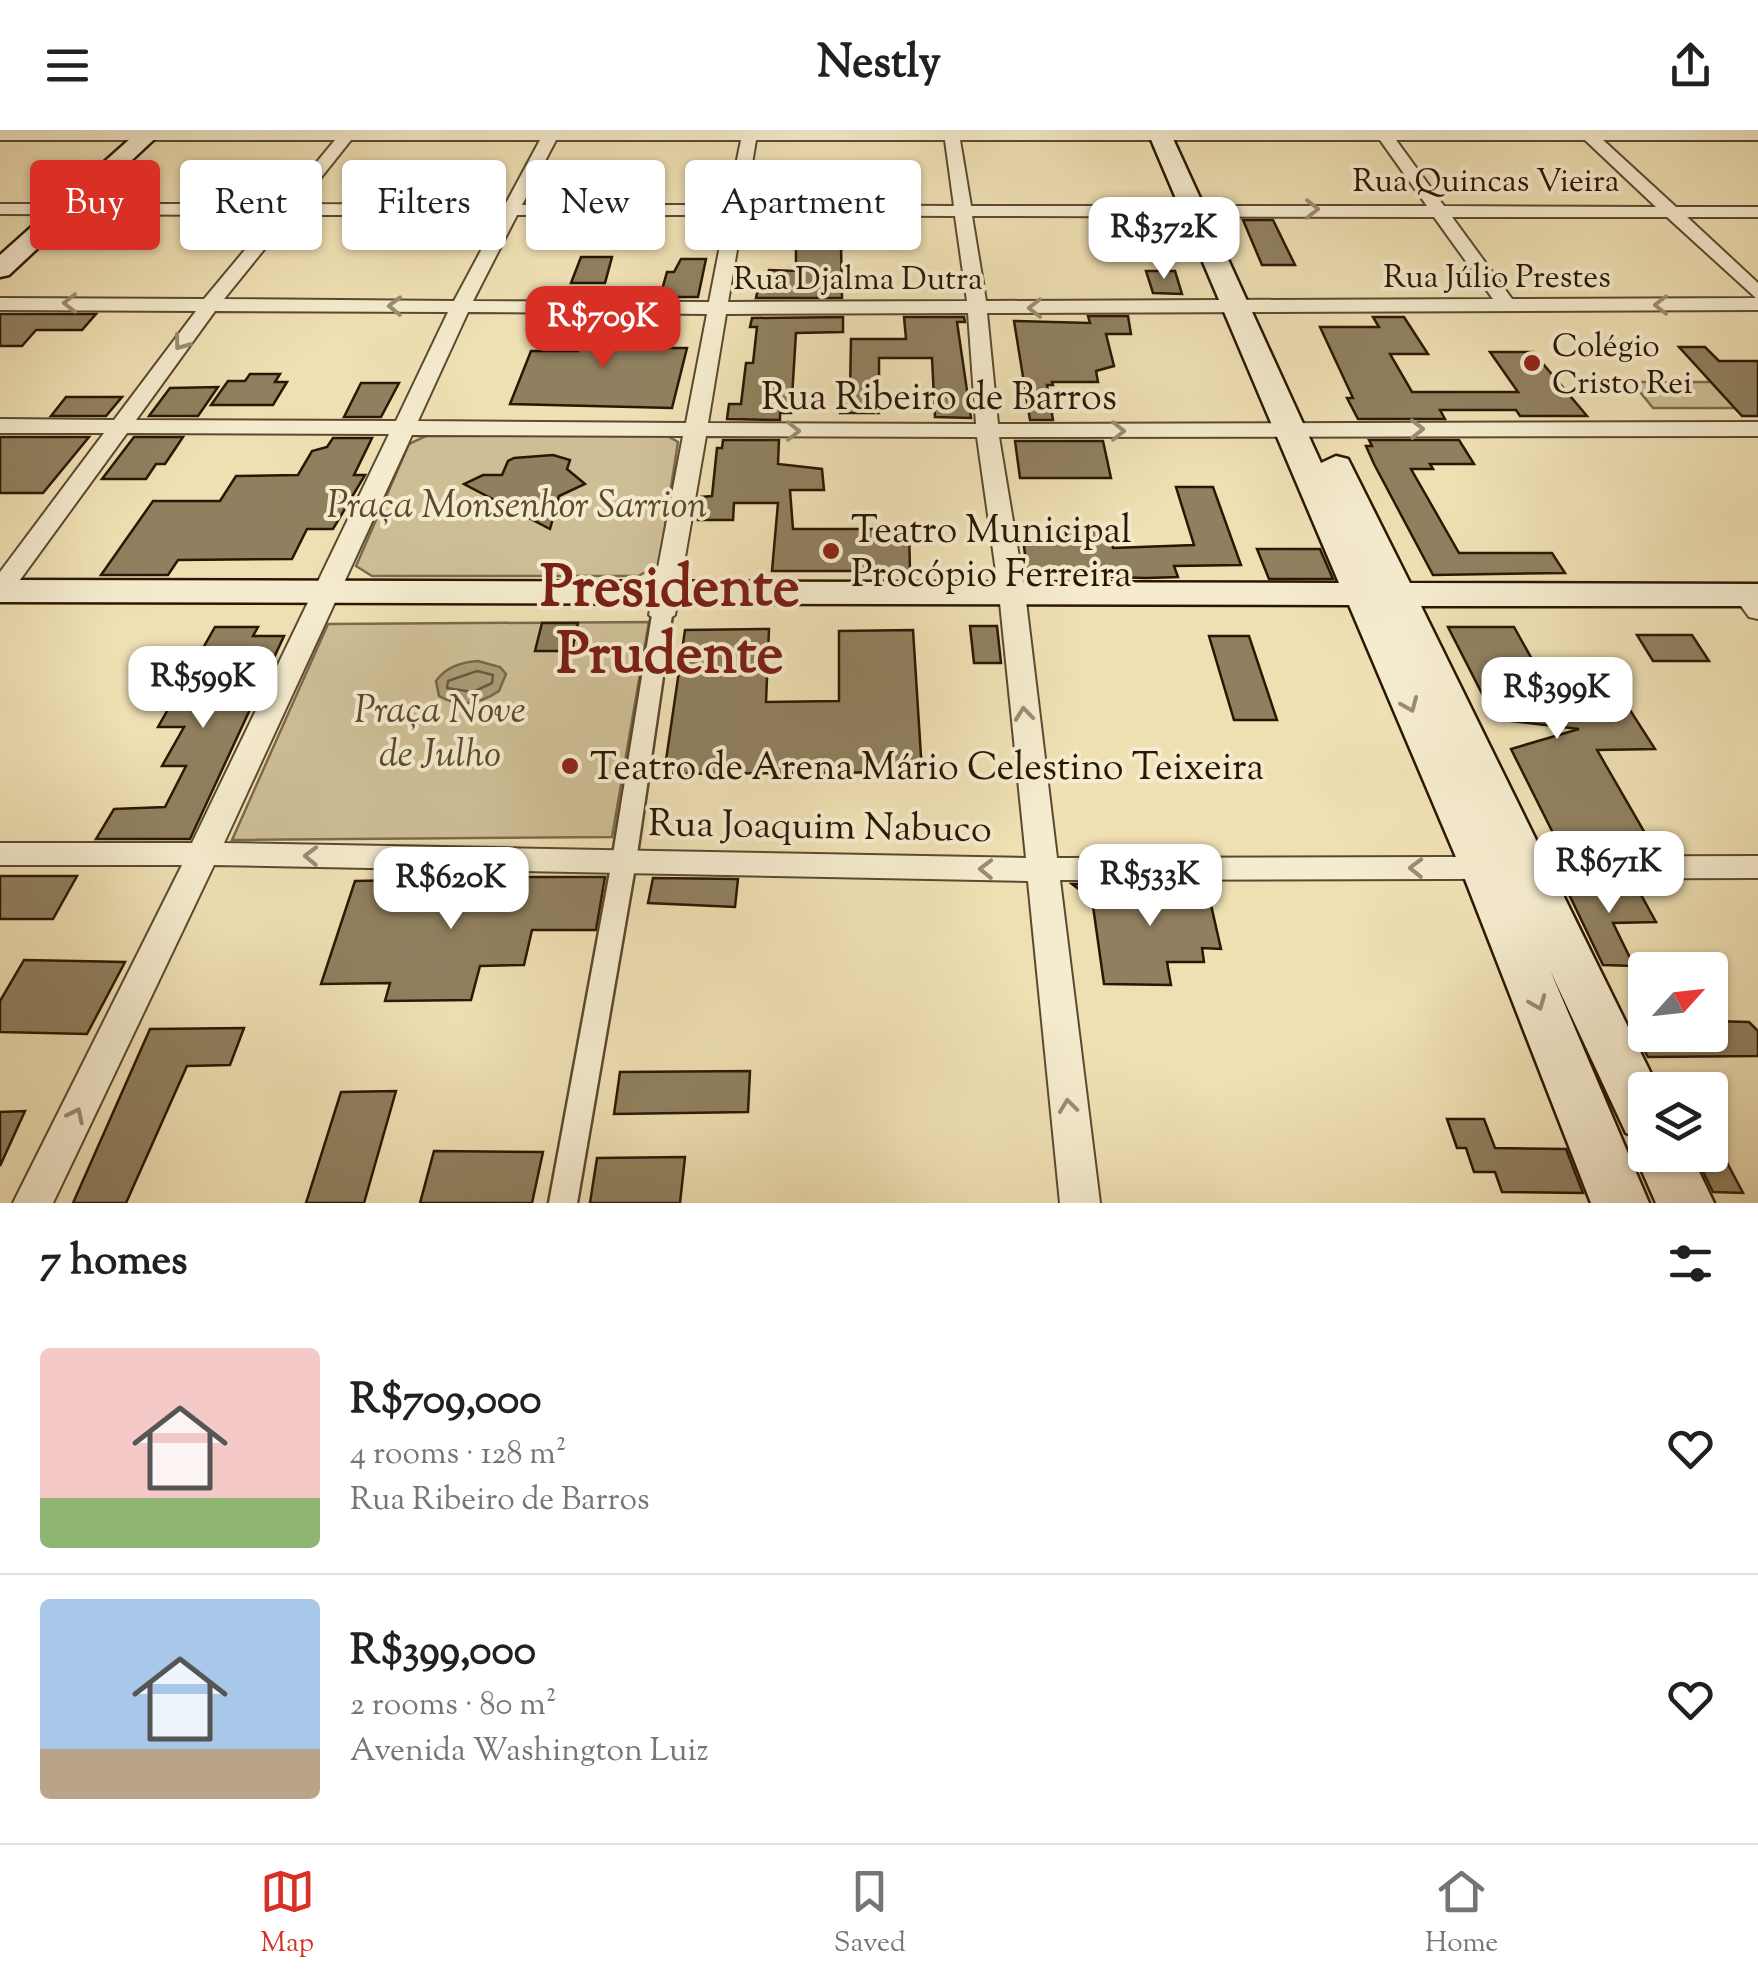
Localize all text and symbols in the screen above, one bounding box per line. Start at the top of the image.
text: Nestly [817,33,941,98]
icon: menu [40,38,95,93]
icon: share [1663,38,1718,93]
chip: Buy [30,160,160,250]
chip: Rent [180,160,322,250]
chip: Filters [342,160,506,250]
chip: New [526,160,665,250]
chip: Apartment [685,160,921,250]
street label: Rua Quincas Vieira [1352,160,1620,206]
pin: R$372K [1083,197,1245,282]
one-way arrow [1304,198,1320,220]
text: R$372K [1111,206,1217,252]
street label: Rua Júlio Prestes [1383,256,1611,302]
street label: Rua Djalma Dutra [733,258,983,304]
pin: R$709K [522,286,684,371]
one-way arrow [61,292,76,314]
one-way arrow [1652,294,1668,316]
text: R$709K [547,295,659,341]
one-way arrow [386,296,402,317]
one-way arrow [1026,297,1042,318]
place label: Colégio Cristo Rei [1552,325,1692,408]
one-way arrow [176,332,193,350]
marker: Colégio Cristo Rei [1521,352,1543,374]
street label: Rua Ribeiro de Barros [761,373,1117,427]
one-way arrow [1410,419,1426,440]
one-way arrow [786,420,802,442]
one-way arrow [1112,420,1127,442]
park label: Praça Monsenhor Sarrion [327,481,707,535]
place label: Teatro Municipal Procópio Ferreira [851,506,1132,604]
marker: Teatro Municipal Procópio Ferreira [820,540,842,562]
district label: Presidente Prudente [540,549,800,700]
pin: R$599K [122,646,284,731]
text: R$599K [150,655,256,701]
pin: R$399K [1476,657,1638,742]
text: R$399K [1504,666,1610,712]
park label: Praça Nove de Julho [354,686,526,784]
one-way arrow [1399,695,1419,713]
one-way arrow [1014,705,1035,721]
place label: Teatro de Arena Mário Celestino Teixeira [590,743,1264,797]
marker: Teatro de Arena Mário Celestino Teixeira [559,755,581,777]
street label: Rua Joaquim Nabuco [648,799,992,859]
pin: R$671K [1528,831,1690,916]
text: R$671K [1556,840,1662,886]
pin: R$533K [1069,844,1231,929]
one-way arrow [302,845,318,867]
pin: R$620K [370,847,532,932]
text: R$533K [1100,853,1200,899]
text: R$620K [396,856,506,902]
one-way arrow [1407,857,1422,879]
one-way arrow [977,858,992,880]
north arrow [1628,952,1728,1052]
map controls [1628,952,1728,1172]
one-way arrow [1527,993,1547,1011]
button: layers [1628,1072,1728,1172]
one-way arrow [1058,1098,1079,1114]
one-way arrow [64,1108,83,1126]
text: 7 homes [40,1233,188,1293]
icon: filters [1663,1236,1718,1291]
text: R$709,000 [350,1372,541,1432]
icon: home [120,1388,240,1508]
icon: heart [1663,1421,1718,1476]
text: 4 rooms · 128 m² [350,1432,567,1478]
text: Rua Ribeiro de Barros [350,1478,650,1524]
text: R$399,000 [350,1623,536,1683]
icon: home [120,1639,240,1759]
icon: heart [1663,1672,1718,1727]
text: 2 rooms · 80 m² [350,1683,557,1729]
text: Avenida Washington Luiz [350,1729,709,1775]
tab: Map [260,1864,315,1964]
tab: Saved [834,1864,906,1964]
tab: Home [1425,1864,1498,1964]

